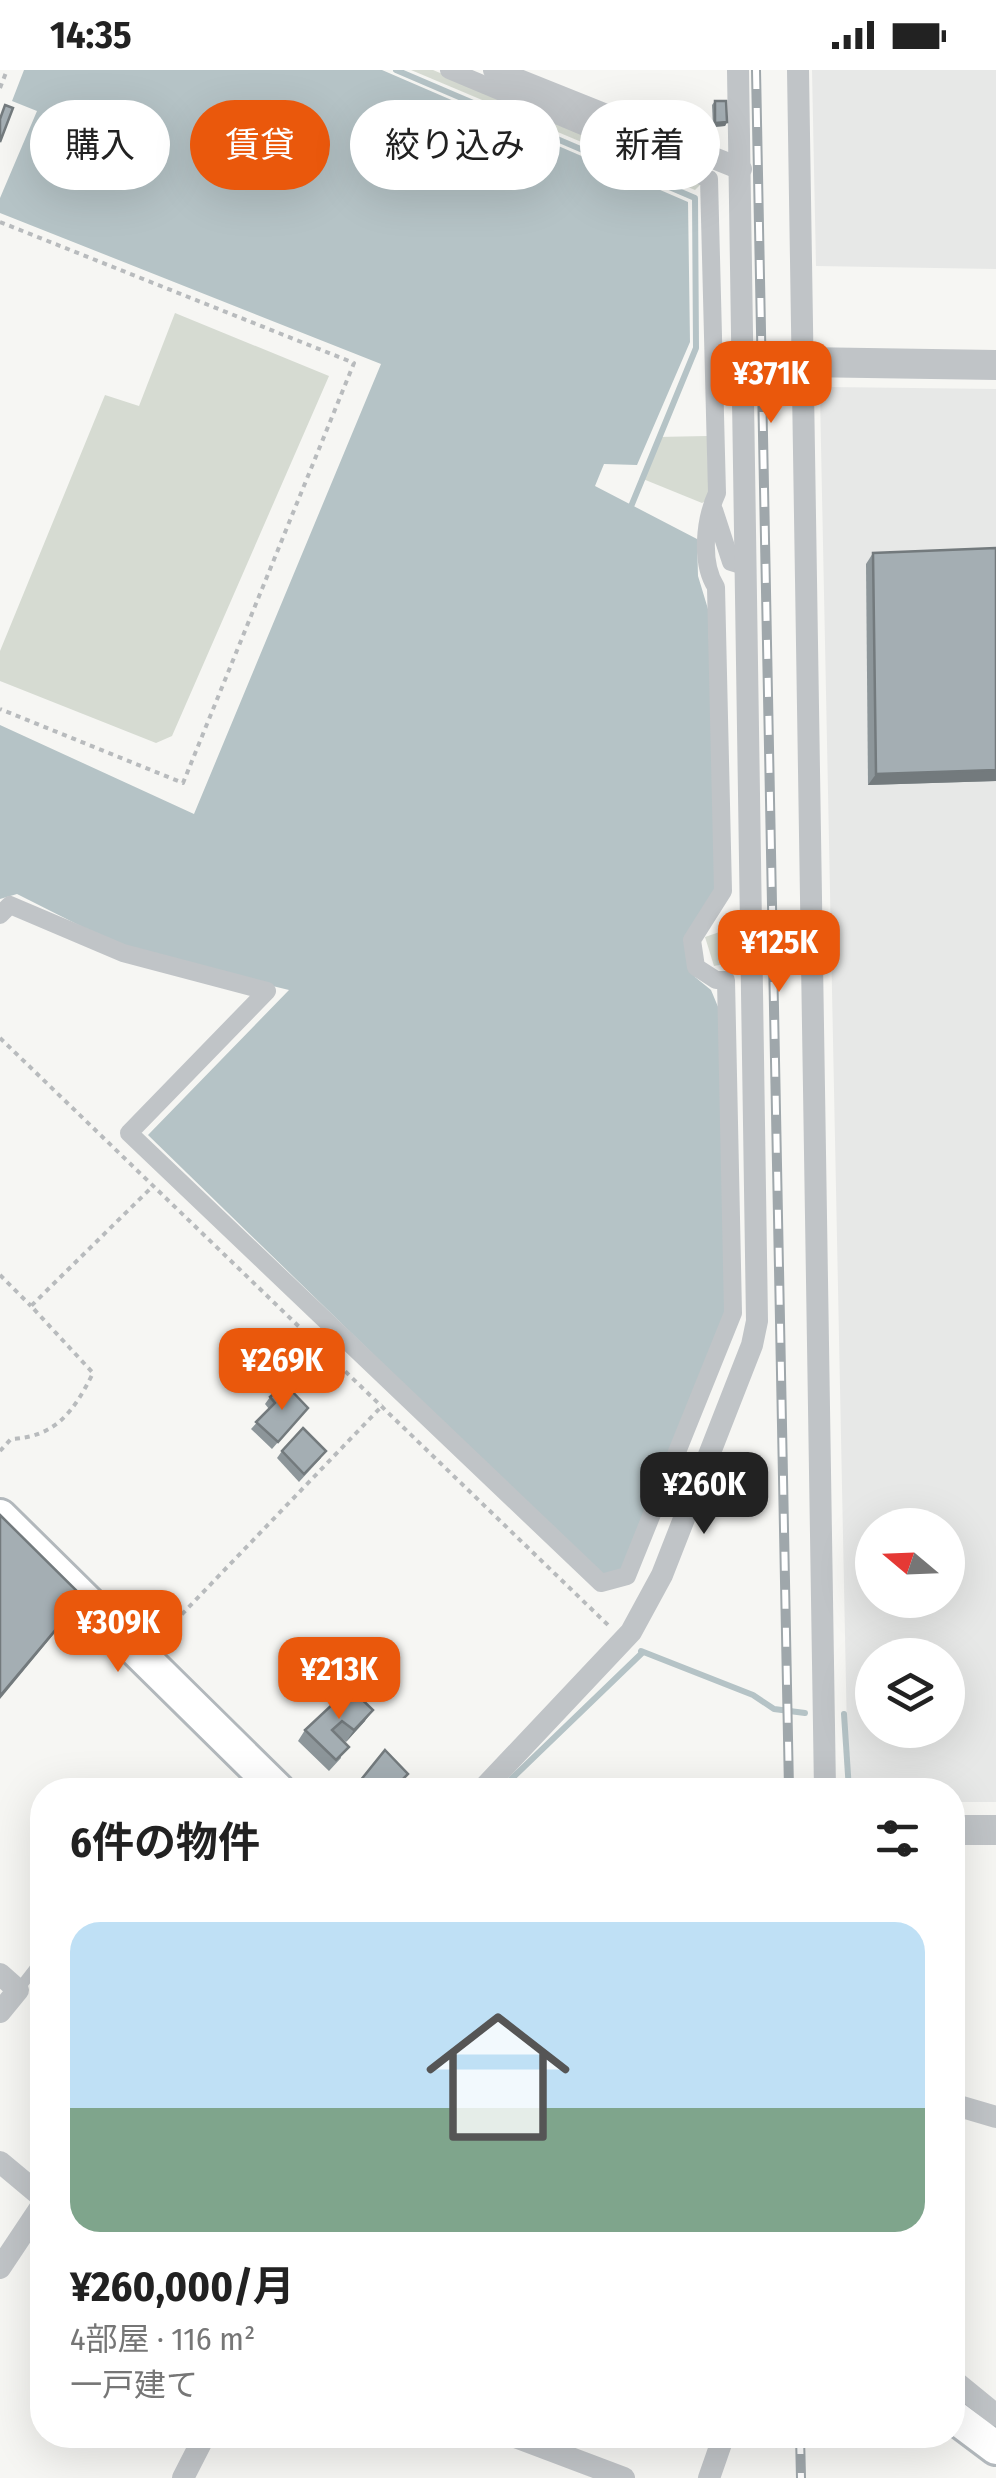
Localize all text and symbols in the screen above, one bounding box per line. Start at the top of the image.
text: 14:35 [50,12,132,58]
chip: 購入 [30,100,170,190]
chip: 賃貸 [190,100,330,190]
chip: 絞り込み [350,100,560,190]
chip: 新着 [580,100,720,190]
pin: ¥371K [701,341,841,426]
text: ¥371K [733,354,809,392]
pin: ¥125K [709,910,849,995]
text: ¥125K [740,923,818,961]
pin: ¥269K [212,1328,352,1413]
text: ¥269K [241,1341,323,1379]
pin: ¥260K [634,1452,774,1537]
text: ¥260K [662,1465,746,1503]
north arrow [855,1508,965,1618]
map controls [855,1508,965,1748]
pin: ¥309K [48,1590,188,1675]
text: ¥309K [76,1603,160,1641]
pin: ¥213K [269,1637,409,1722]
button: layers [855,1638,965,1748]
text: ¥213K [300,1650,378,1688]
icon: filters [870,1811,925,1866]
text: 6件の物件 [70,1818,260,1868]
icon: home [408,1987,588,2167]
text: ¥260,000/月 [70,2262,295,2312]
text: 4部屋 · 116 m² [70,2320,255,2358]
text: 一戸建て [70,2366,198,2404]

